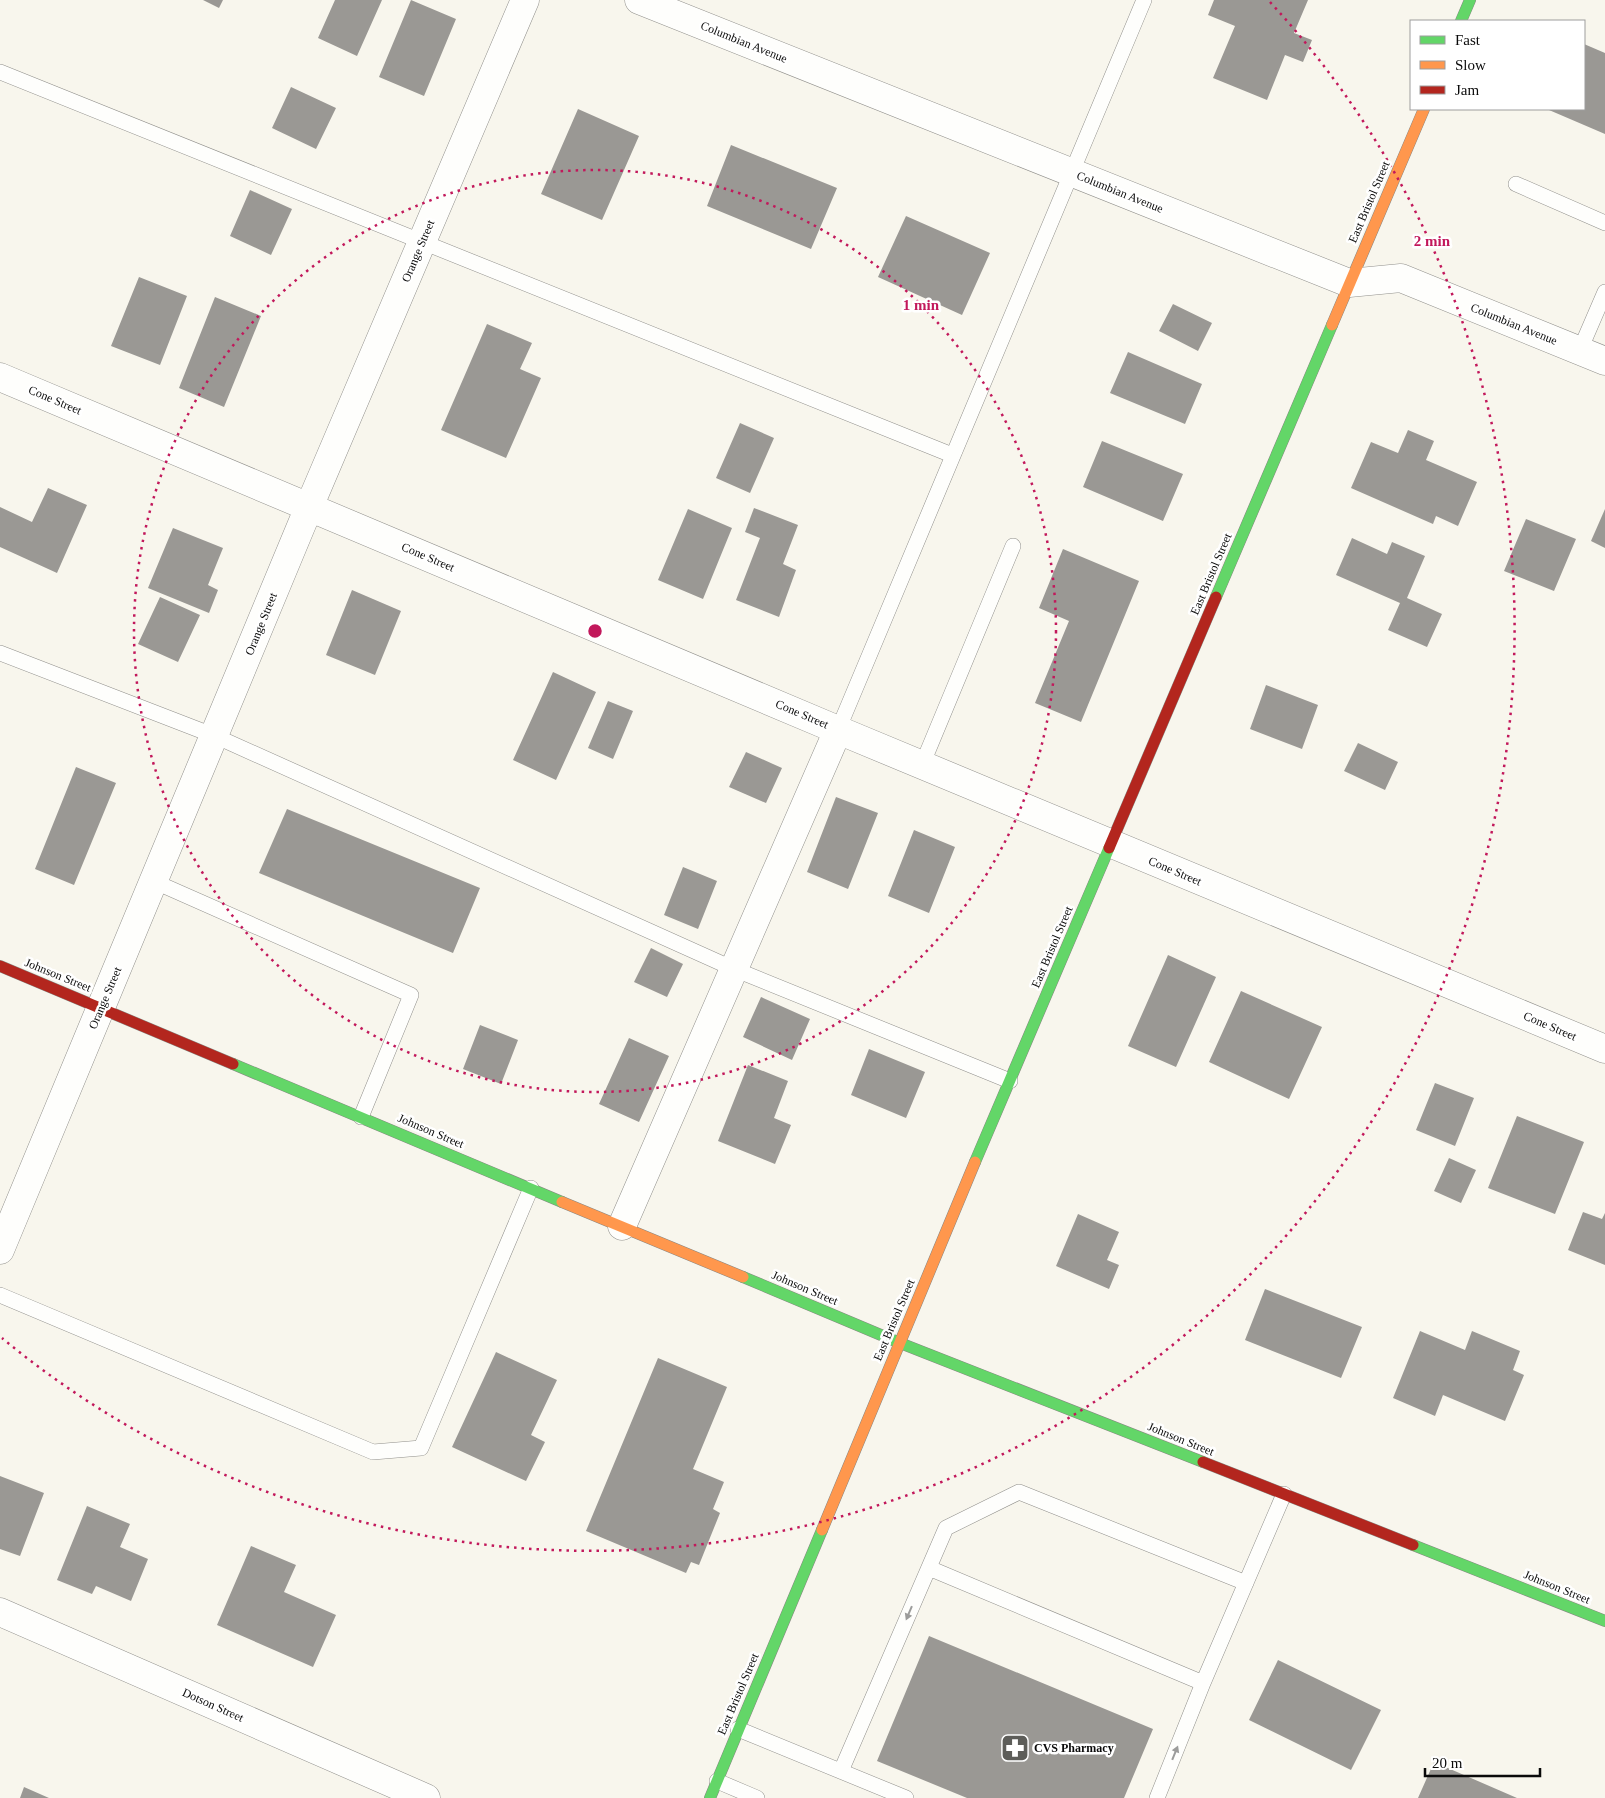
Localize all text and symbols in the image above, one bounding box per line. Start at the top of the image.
street label: Columbian Avenue [699,18,789,66]
legend [1410,20,1585,110]
text: Fast [1455,32,1481,48]
text: Slow [1455,57,1486,73]
text: Jam [1455,82,1479,98]
street label: East Bristol Street [1345,158,1393,245]
street label: Columbian Avenue [1075,168,1165,216]
street label: Orange Street [399,217,438,284]
text: 2 min [1414,233,1451,249]
text: 1 min [903,297,940,313]
street label: Columbian Avenue [1469,300,1559,348]
street label: Cone Street [26,383,84,418]
street label: East Bristol Street [1187,530,1235,617]
street label: Cone Street [399,540,457,575]
street label: Orange Street [242,590,280,657]
centre of rings [586,622,604,640]
street label: Cone Street [773,697,831,732]
street label: Cone Street [1146,854,1204,889]
street label: East Bristol Street [1028,903,1076,990]
street label: Johnson Street [23,955,94,995]
street label: Orange Street [86,964,125,1031]
street label: Cone Street [1521,1009,1579,1044]
street label: Johnson Street [396,1111,467,1151]
street label: Johnson Street [770,1268,841,1308]
street label: East Bristol Street [870,1276,918,1363]
street label: Johnson Street [1146,1419,1217,1459]
street label: Johnson Street [1522,1567,1593,1607]
one-way arrow [905,1606,913,1620]
street label: East Bristol Street [714,1650,762,1737]
street label: Dotson Street [180,1685,246,1725]
pharmacy icon: CVS Pharmacy [1000,1733,1030,1763]
place label: CVS Pharmacy [1034,1741,1114,1755]
one-way arrow [1172,1746,1180,1760]
scale bar [1425,1746,1540,1778]
text: 20 m [1432,1755,1463,1771]

